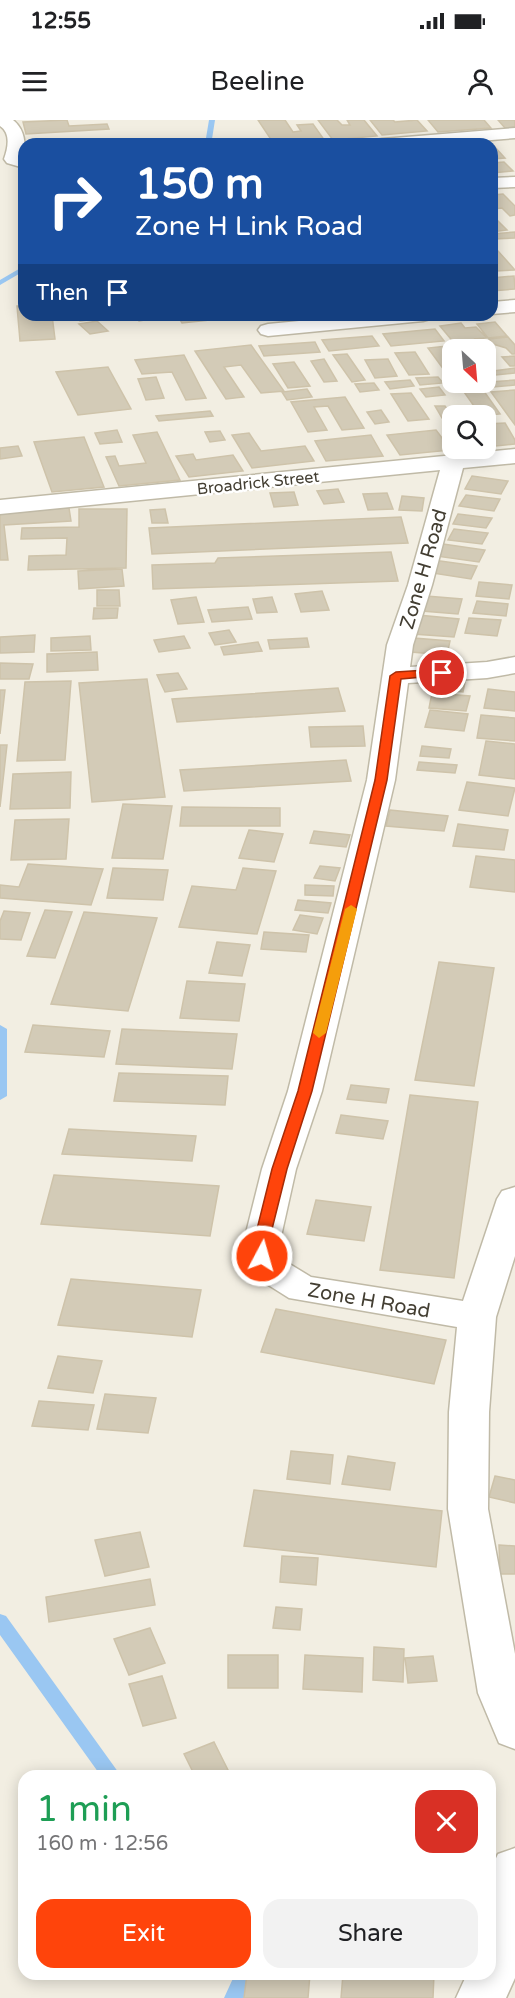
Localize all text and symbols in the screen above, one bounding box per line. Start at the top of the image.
text: 12:55 [30,8,91,34]
icon: menu [18,65,51,98]
text: Beeline [210,65,305,98]
icon: person [464,65,497,98]
text: 150 m [135,159,264,210]
icon: right [36,162,114,240]
text: Zone H Link Road [135,210,363,243]
icon: arrive [101,276,134,309]
text: Then [36,280,89,306]
north arrow [442,339,496,393]
map controls [442,339,496,459]
button: search [442,405,496,459]
street label: Broadrick Street [196,467,320,499]
street label: Zone H Road [395,506,453,632]
pin [416,647,467,698]
icon: arrive [425,656,458,689]
position arrow [230,1224,294,1288]
street label: Zone H Road [306,1278,432,1324]
text: 1 min [36,1788,132,1831]
button: close [415,1790,478,1853]
text: 160 m · 12:56 [36,1832,168,1856]
button: Exit [36,1899,251,1968]
button: Share [263,1899,478,1968]

